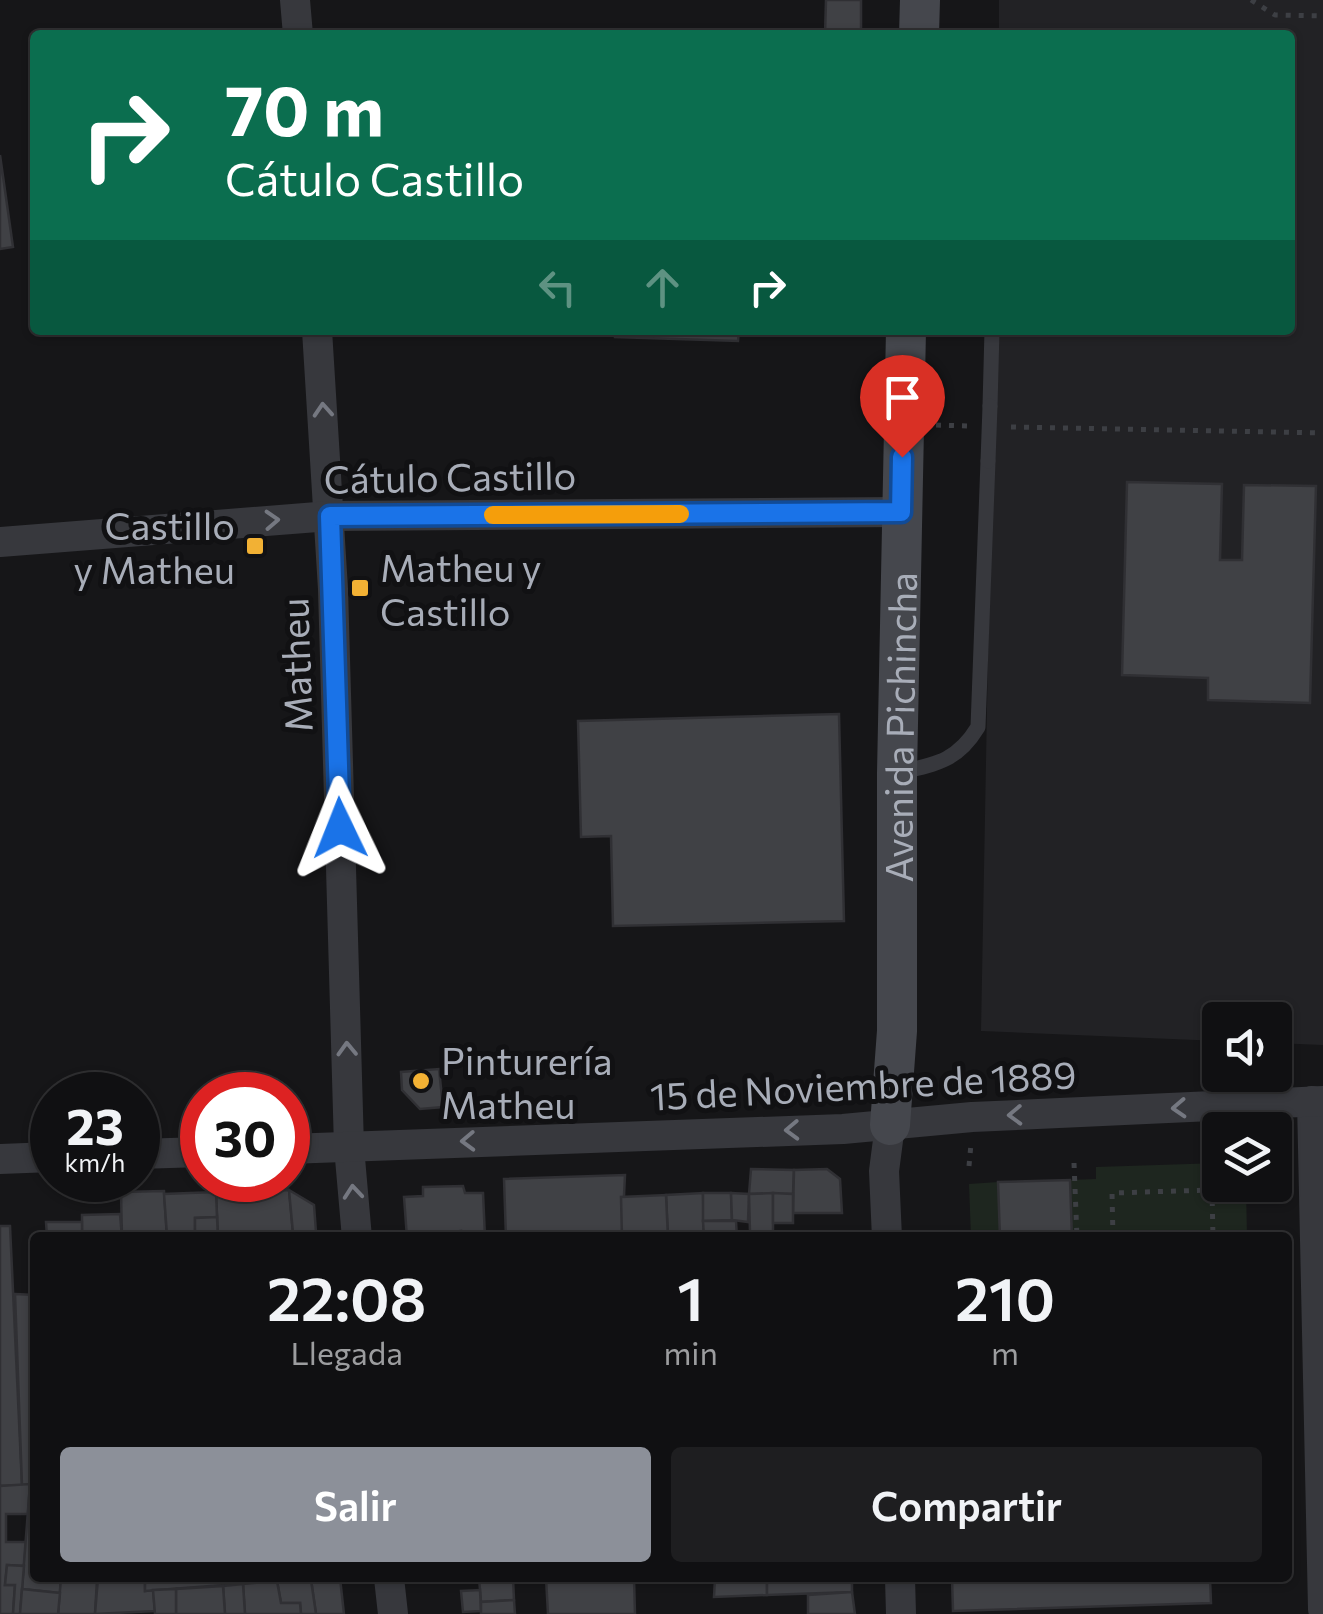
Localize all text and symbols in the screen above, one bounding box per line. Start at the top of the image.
text: 70 m [225,65,384,150]
icon: right [60,70,190,200]
text: Cátulo Castillo [225,150,524,205]
icon: left [530,260,585,315]
icon: ahead [635,260,690,315]
icon: right [740,260,795,315]
pin [860,355,945,458]
icon: arrive [875,370,930,425]
one-way arrow [312,401,334,417]
street label: Cátulo Castillo [323,450,577,502]
place label: Castillo y Matheu [74,501,235,592]
one-way arrow [264,510,280,531]
marker: Castillo y Matheu [244,535,266,557]
place label: Matheu y Castillo [380,543,541,634]
street label: Avenida Pichincha [874,572,925,883]
marker: Matheu y Castillo [349,577,371,599]
street label: Matheu [269,597,321,733]
position arrow [288,776,392,880]
map controls [1202,1002,1292,1202]
button: sound [1202,1002,1292,1092]
place label: Pinturería Matheu [441,1036,613,1127]
one-way arrow [336,1041,357,1057]
street label: 15 de Noviembre de 1889 [649,1049,1077,1119]
marker: Pinturería Matheu [410,1070,432,1092]
speed limit sign: 30 [180,1072,310,1202]
text: 23 [66,1094,124,1155]
one-way arrow [1171,1098,1187,1119]
one-way arrow [1006,1105,1022,1126]
button: layers [1202,1112,1292,1202]
one-way arrow [784,1120,800,1141]
one-way arrow [459,1131,475,1152]
text: km/h [65,1147,125,1177]
one-way arrow [343,1184,364,1200]
text: 22:08 [267,1260,426,1333]
text: 1 [677,1260,704,1333]
text: 210 [955,1260,1055,1333]
text: Llegada [291,1332,403,1372]
text: min [663,1332,718,1372]
text: m [991,1332,1019,1372]
button: Salir [60,1447,651,1562]
button: Compartir [671,1447,1262,1562]

